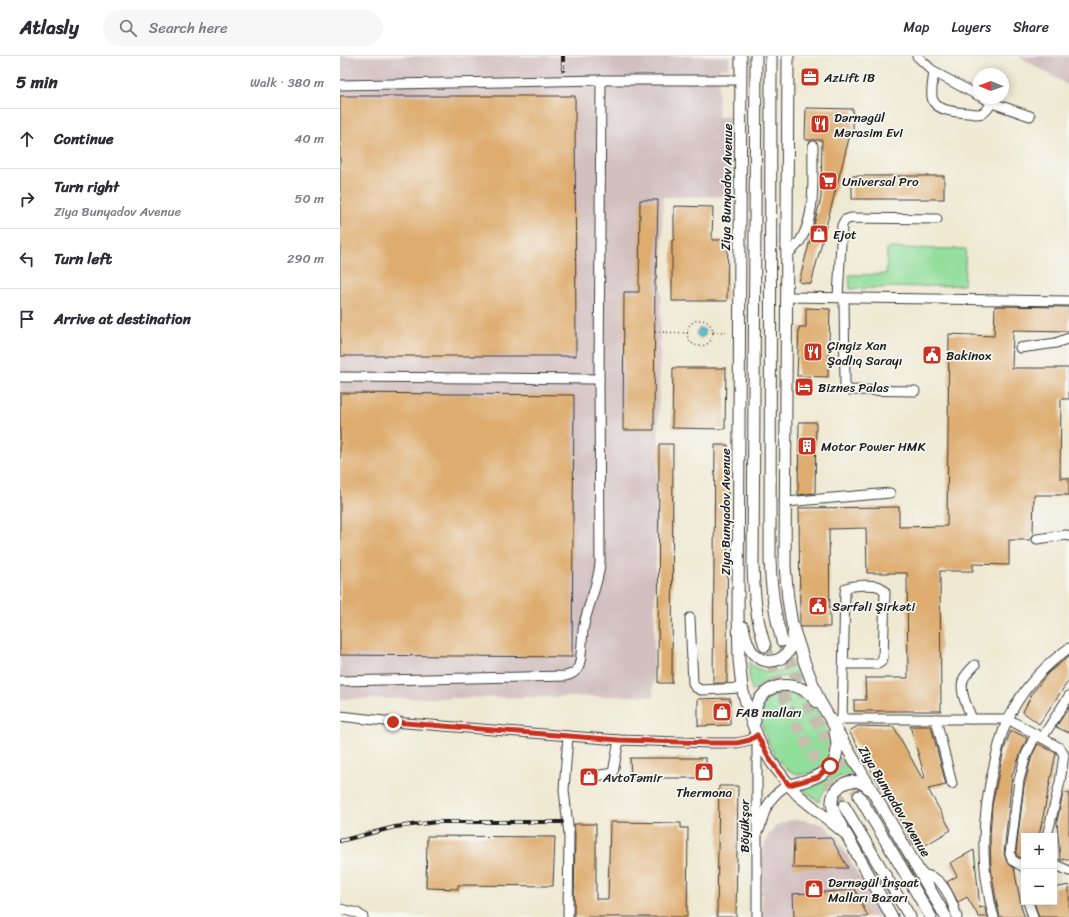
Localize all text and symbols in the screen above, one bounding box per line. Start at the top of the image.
search box [103,10,383,46]
text: Atlasly [20,11,79,44]
text: Search here [149,15,228,41]
text: Map [904,15,929,40]
text: Layers [951,15,991,40]
text: Share [1013,15,1049,40]
icon: search [117,17,139,39]
office icon: AzLift IB [799,66,821,88]
place label: AzLift IB [823,66,875,89]
text: 5 min [16,67,58,97]
north arrow [973,68,1009,104]
text: Walk · 380 m [250,71,324,94]
place label: Dərnəgül Mərasim Evi [834,106,903,144]
restaurant icon: Dərnəgül Mərasim Evi [809,113,831,135]
street label: Ziya Bunyadov Avenue [714,123,739,251]
text: Continue [54,126,114,152]
text: 40 m [294,127,324,150]
icon: ahead [16,128,38,150]
supermarket icon: Universal Pro [817,170,839,192]
place label: Universal Pro [842,170,919,193]
text: Turn right [54,174,119,200]
text: 50 m [294,187,324,210]
icon: right [16,188,38,210]
text: Ziya Bunyadov Avenue [54,200,181,223]
shop icon: Ejot [808,223,830,245]
place label: Ejot [833,223,857,246]
text: Turn left [54,246,112,272]
text: 290 m [287,247,324,270]
icon: left [16,248,38,270]
text: Arrive at destination [54,306,191,332]
icon: arrive [16,308,38,330]
place label: Çingiz Xan Şadlıq Sarayı [827,334,903,372]
restaurant icon: Çingiz Xan Şadlıq Sarayı [802,341,824,363]
public building icon: Bakinox [921,344,943,366]
place label: Bakinox [946,344,992,367]
hotel icon: Biznes Palas [793,376,815,398]
place label: Biznes Palas [818,376,889,399]
building icon: Motor Power HMK [796,435,818,457]
place label: Motor Power HMK [821,435,926,458]
street label: Ziya Bunyadov Avenue [714,448,737,576]
public building icon: Sərfəli Şirkəti [807,595,829,617]
place label: Sərfəli Şirkəti [832,595,916,618]
shop icon: FAB malları [711,701,733,723]
place label: FAB malları [736,701,802,724]
route end [384,713,402,731]
street label: Ziya Bunyadov Avenue [852,741,937,862]
route start [821,757,839,775]
shop icon: Thermona [693,761,715,783]
shop icon: AvtoTəmir [578,766,600,788]
place label: AvtoTəmir [602,766,663,789]
place label: Thermona [676,781,733,804]
street label: Böyükşor [733,799,756,853]
map controls [1021,833,1057,905]
button: + [1021,833,1057,869]
button: − [1021,869,1057,905]
place label: Dərnəgül İnşaat Malları Bazarı [828,871,919,909]
shop icon: Dərnəgül İnşaat Malları Bazarı [803,878,825,900]

